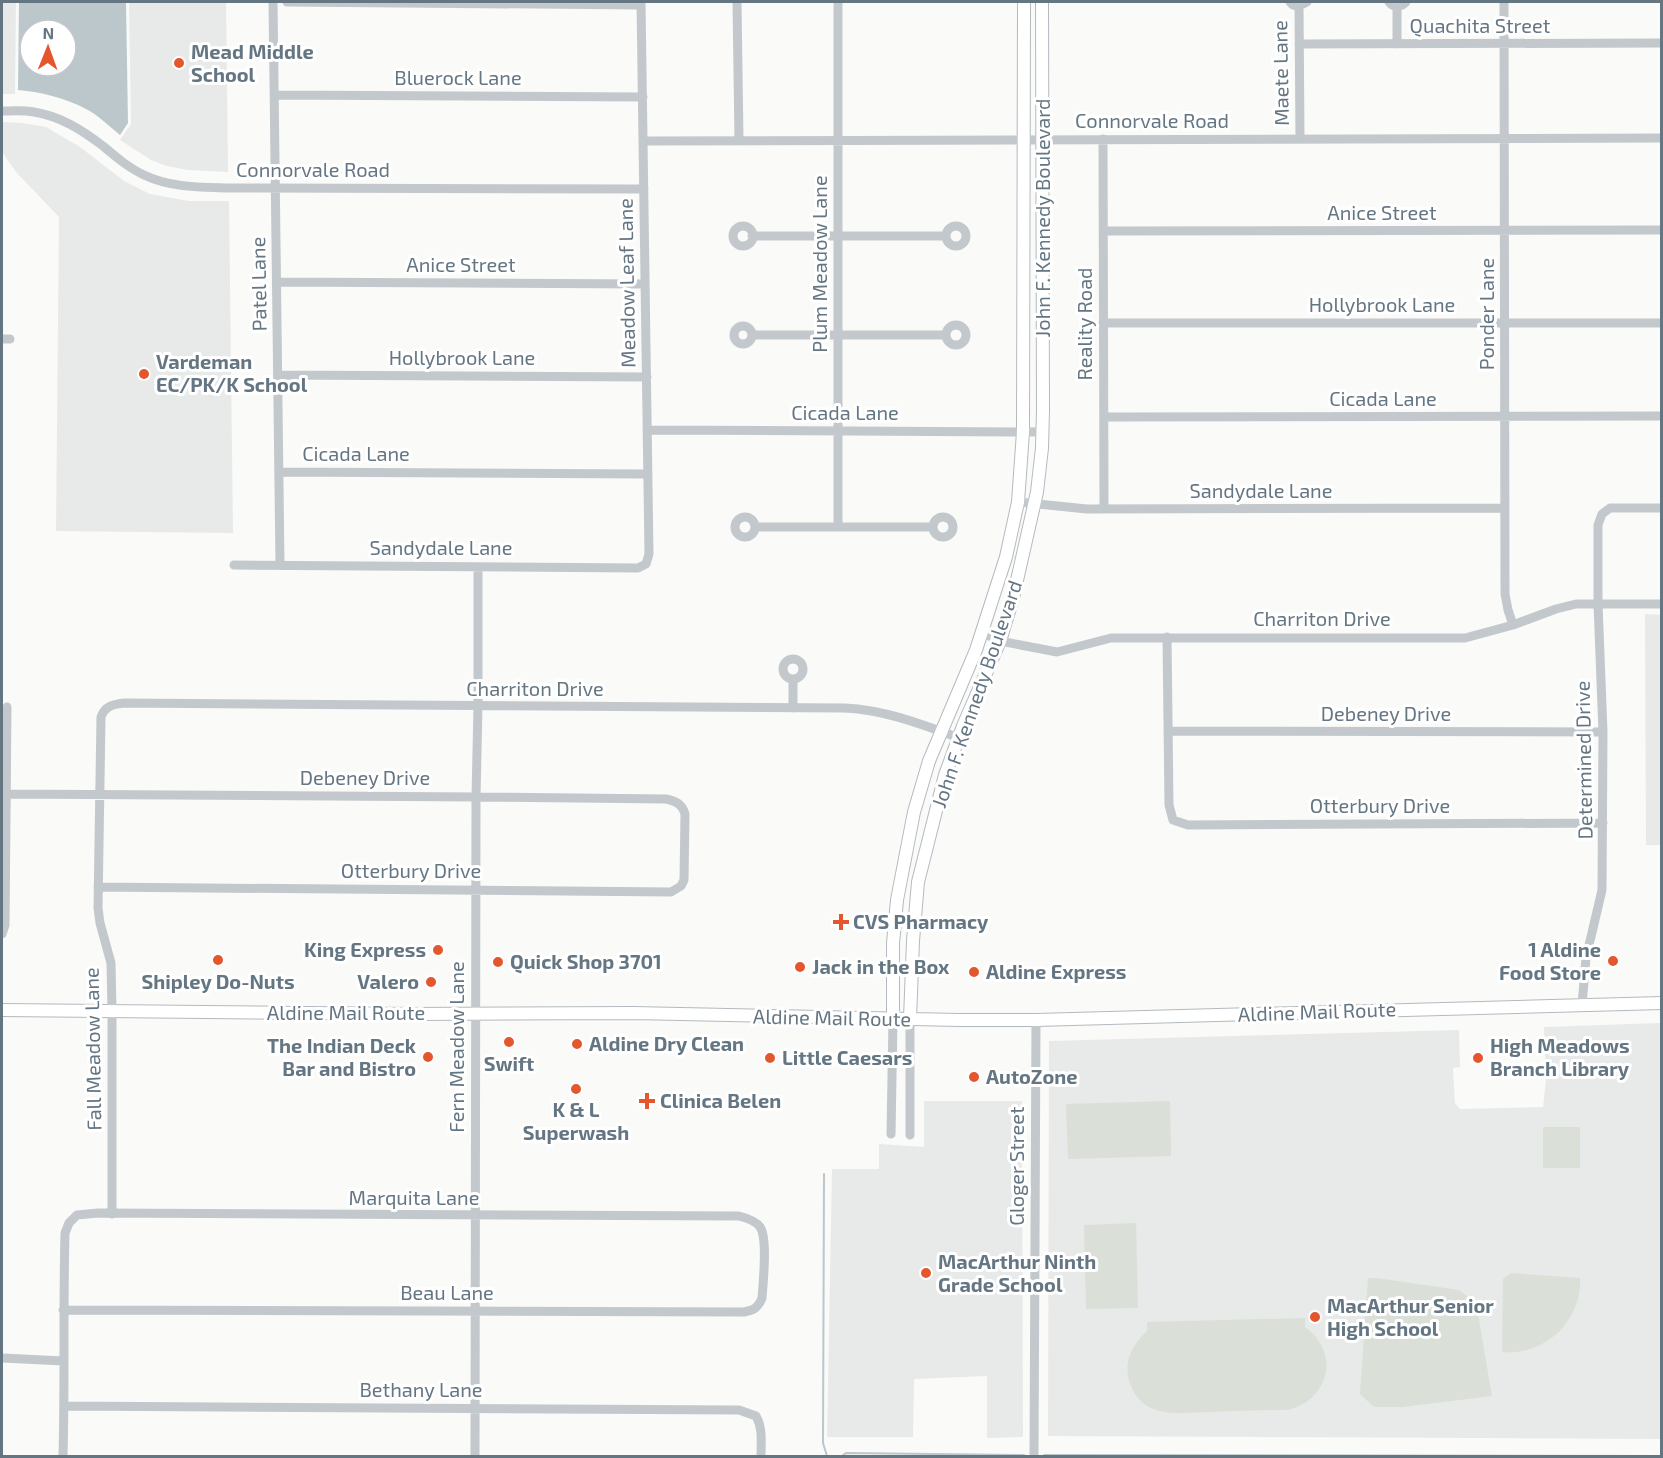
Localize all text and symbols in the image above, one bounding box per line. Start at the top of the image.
street label: Quachita Street [1410,13,1551,37]
north arrow [18,18,78,78]
street label: Maete Lane [1267,20,1293,126]
text: N [42,23,54,42]
place label: Mead Middle School [191,39,314,86]
marker: Mead Middle School [172,56,186,70]
street label: Bluerock Lane [394,65,522,89]
street label: John F. Kennedy Boulevard [1030,99,1054,338]
street label: Connorvale Road [1075,108,1229,132]
street label: Connorvale Road [236,157,390,181]
street label: Plum Meadow Lane [807,175,831,353]
street label: Meadow Leaf Lane [613,198,639,368]
street label: Anice Street [1327,200,1437,224]
street label: Patel Lane [245,237,271,332]
street label: Anice Street [406,252,516,276]
street label: Ponder Lane [1474,258,1498,370]
street label: Reality Road [1072,267,1096,381]
street label: Hollybrook Lane [1309,292,1455,316]
street label: Hollybrook Lane [389,345,535,369]
place label: Vardeman EC/PK/K School [156,349,308,396]
marker: Vardeman EC/PK/K School [137,367,151,381]
street label: Cicada Lane [1329,386,1437,410]
street label: Cicada Lane [791,400,899,424]
street label: Cicada Lane [302,441,410,465]
street label: Sandydale Lane [1190,478,1332,502]
street label: Sandydale Lane [370,535,512,559]
street label: John F. Kennedy Boulevard [926,577,1026,811]
street label: Charriton Drive [1253,606,1391,630]
street label: Charriton Drive [466,676,604,700]
street label: Determined Drive [1570,680,1596,840]
street label: Debeney Drive [1321,701,1451,725]
street label: Debeney Drive [300,765,430,789]
street label: Otterbury Drive [1310,793,1450,817]
street label: Otterbury Drive [341,858,481,882]
place label: CVS Pharmacy [853,909,989,934]
marker: CVS Pharmacy [834,915,848,929]
place label: King Express [304,937,426,961]
place label: 1 Aldine Food Store [1499,937,1601,984]
marker: King Express [431,943,445,957]
place label: Quick Shop 3701 [510,949,662,974]
marker: Shipley Do-Nuts [211,953,225,967]
place label: Jack in the Box [812,954,950,978]
marker: 1 Aldine Food Store [1606,954,1620,968]
marker: Quick Shop 3701 [491,955,505,969]
place label: Aldine Express [986,959,1127,983]
marker: Jack in the Box [793,960,807,974]
street label: Fern Meadow Lane [444,961,468,1133]
marker: Aldine Express [967,965,981,979]
street label: Fall Meadow Lane [79,967,105,1131]
place label: Shipley Do-Nuts [141,969,295,994]
place label: Valero [357,969,419,993]
marker: Valero [424,975,438,989]
street label: Aldine Mail Route [1237,996,1397,1026]
street label: Aldine Mail Route [267,1000,425,1024]
street label: Aldine Mail Route [753,1004,911,1030]
place label: Aldine Dry Clean [589,1031,744,1056]
place label: The Indian Deck Bar and Bistro [267,1033,417,1080]
place label: High Meadows Branch Library [1490,1033,1630,1081]
marker: Swift [502,1035,516,1049]
marker: Aldine Dry Clean [570,1037,584,1051]
place label: Little Caesars [782,1045,912,1069]
marker: The Indian Deck Bar and Bistro [421,1050,435,1064]
place label: Swift [484,1051,534,1075]
marker: Little Caesars [763,1051,777,1065]
marker: High Meadows Branch Library [1471,1051,1485,1065]
place label: AutoZone [986,1064,1078,1088]
marker: AutoZone [967,1070,981,1084]
marker: K & L Superwash [569,1082,583,1096]
place label: Clinica Belen [660,1088,781,1112]
marker: Clinica Belen [638,1092,656,1110]
place label: K & L Superwash [523,1097,629,1144]
street label: Gloger Street [1004,1106,1028,1226]
street label: Marquita Lane [349,1185,479,1209]
place label: MacArthur Ninth Grade School [938,1249,1096,1296]
marker: MacArthur Ninth Grade School [919,1266,933,1280]
street label: Beau Lane [400,1280,494,1304]
place label: MacArthur Senior High School [1327,1293,1494,1340]
marker: MacArthur Senior High School [1308,1310,1322,1324]
street label: Bethany Lane [359,1377,483,1401]

